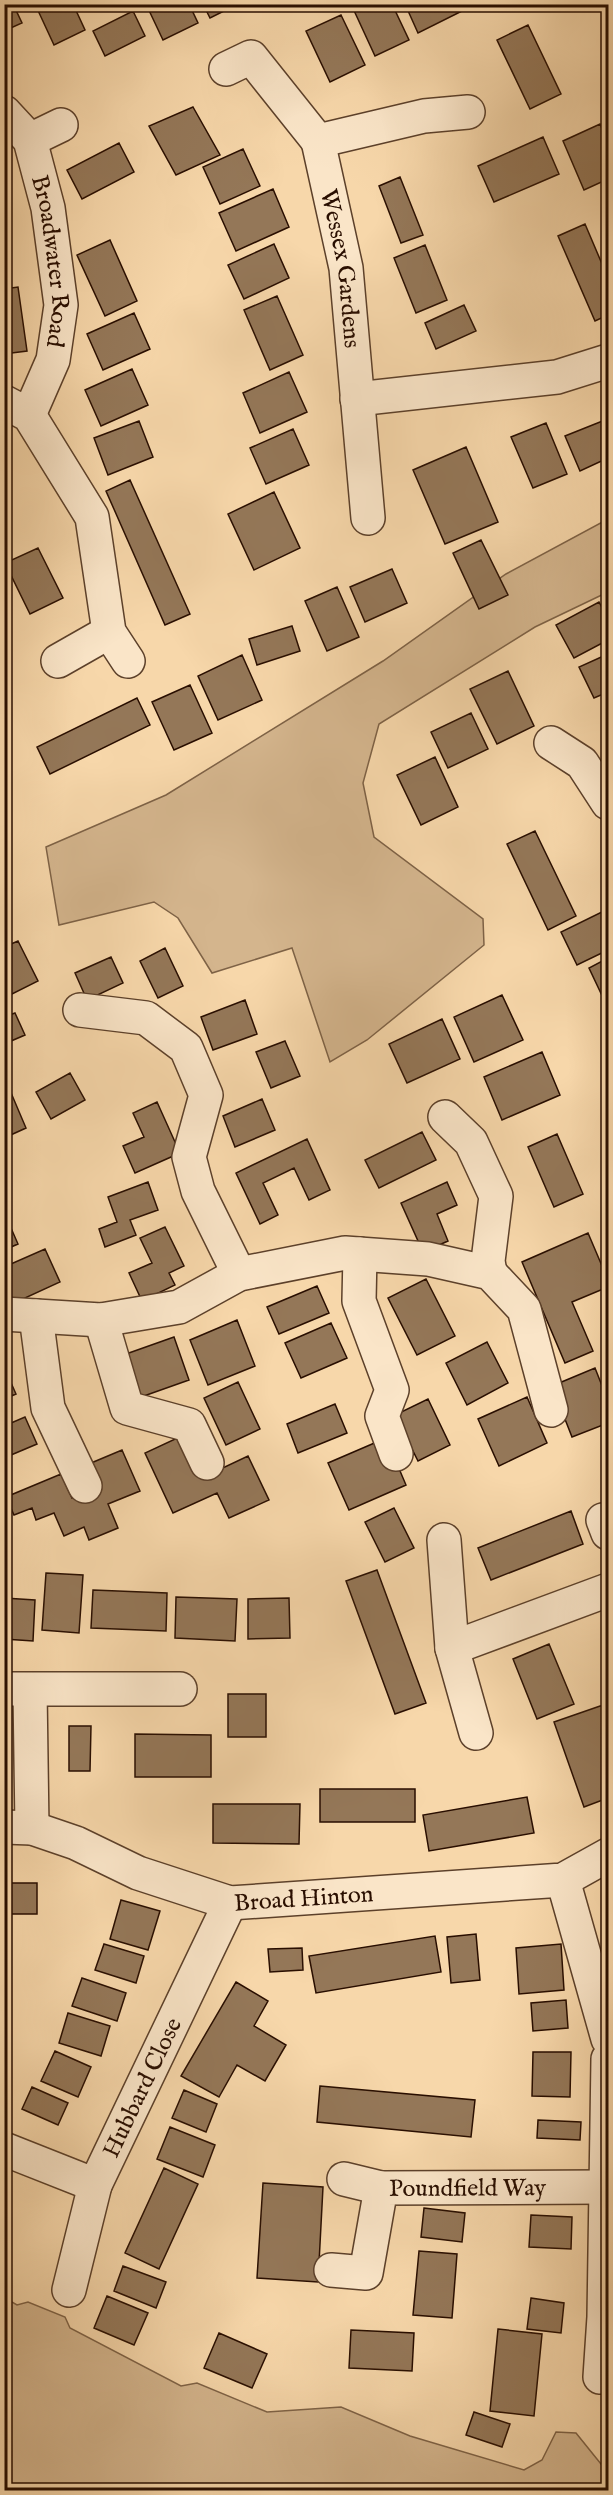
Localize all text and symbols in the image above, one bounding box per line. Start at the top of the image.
street label: Broadwater Road [23,172,76,350]
street label: Wessex Gardens [312,186,367,350]
street label: Broad Hinton [233,1879,375,1920]
street label: Hubbard Close [96,2013,190,2163]
street label: Poundfield Way [389,2173,546,2205]

